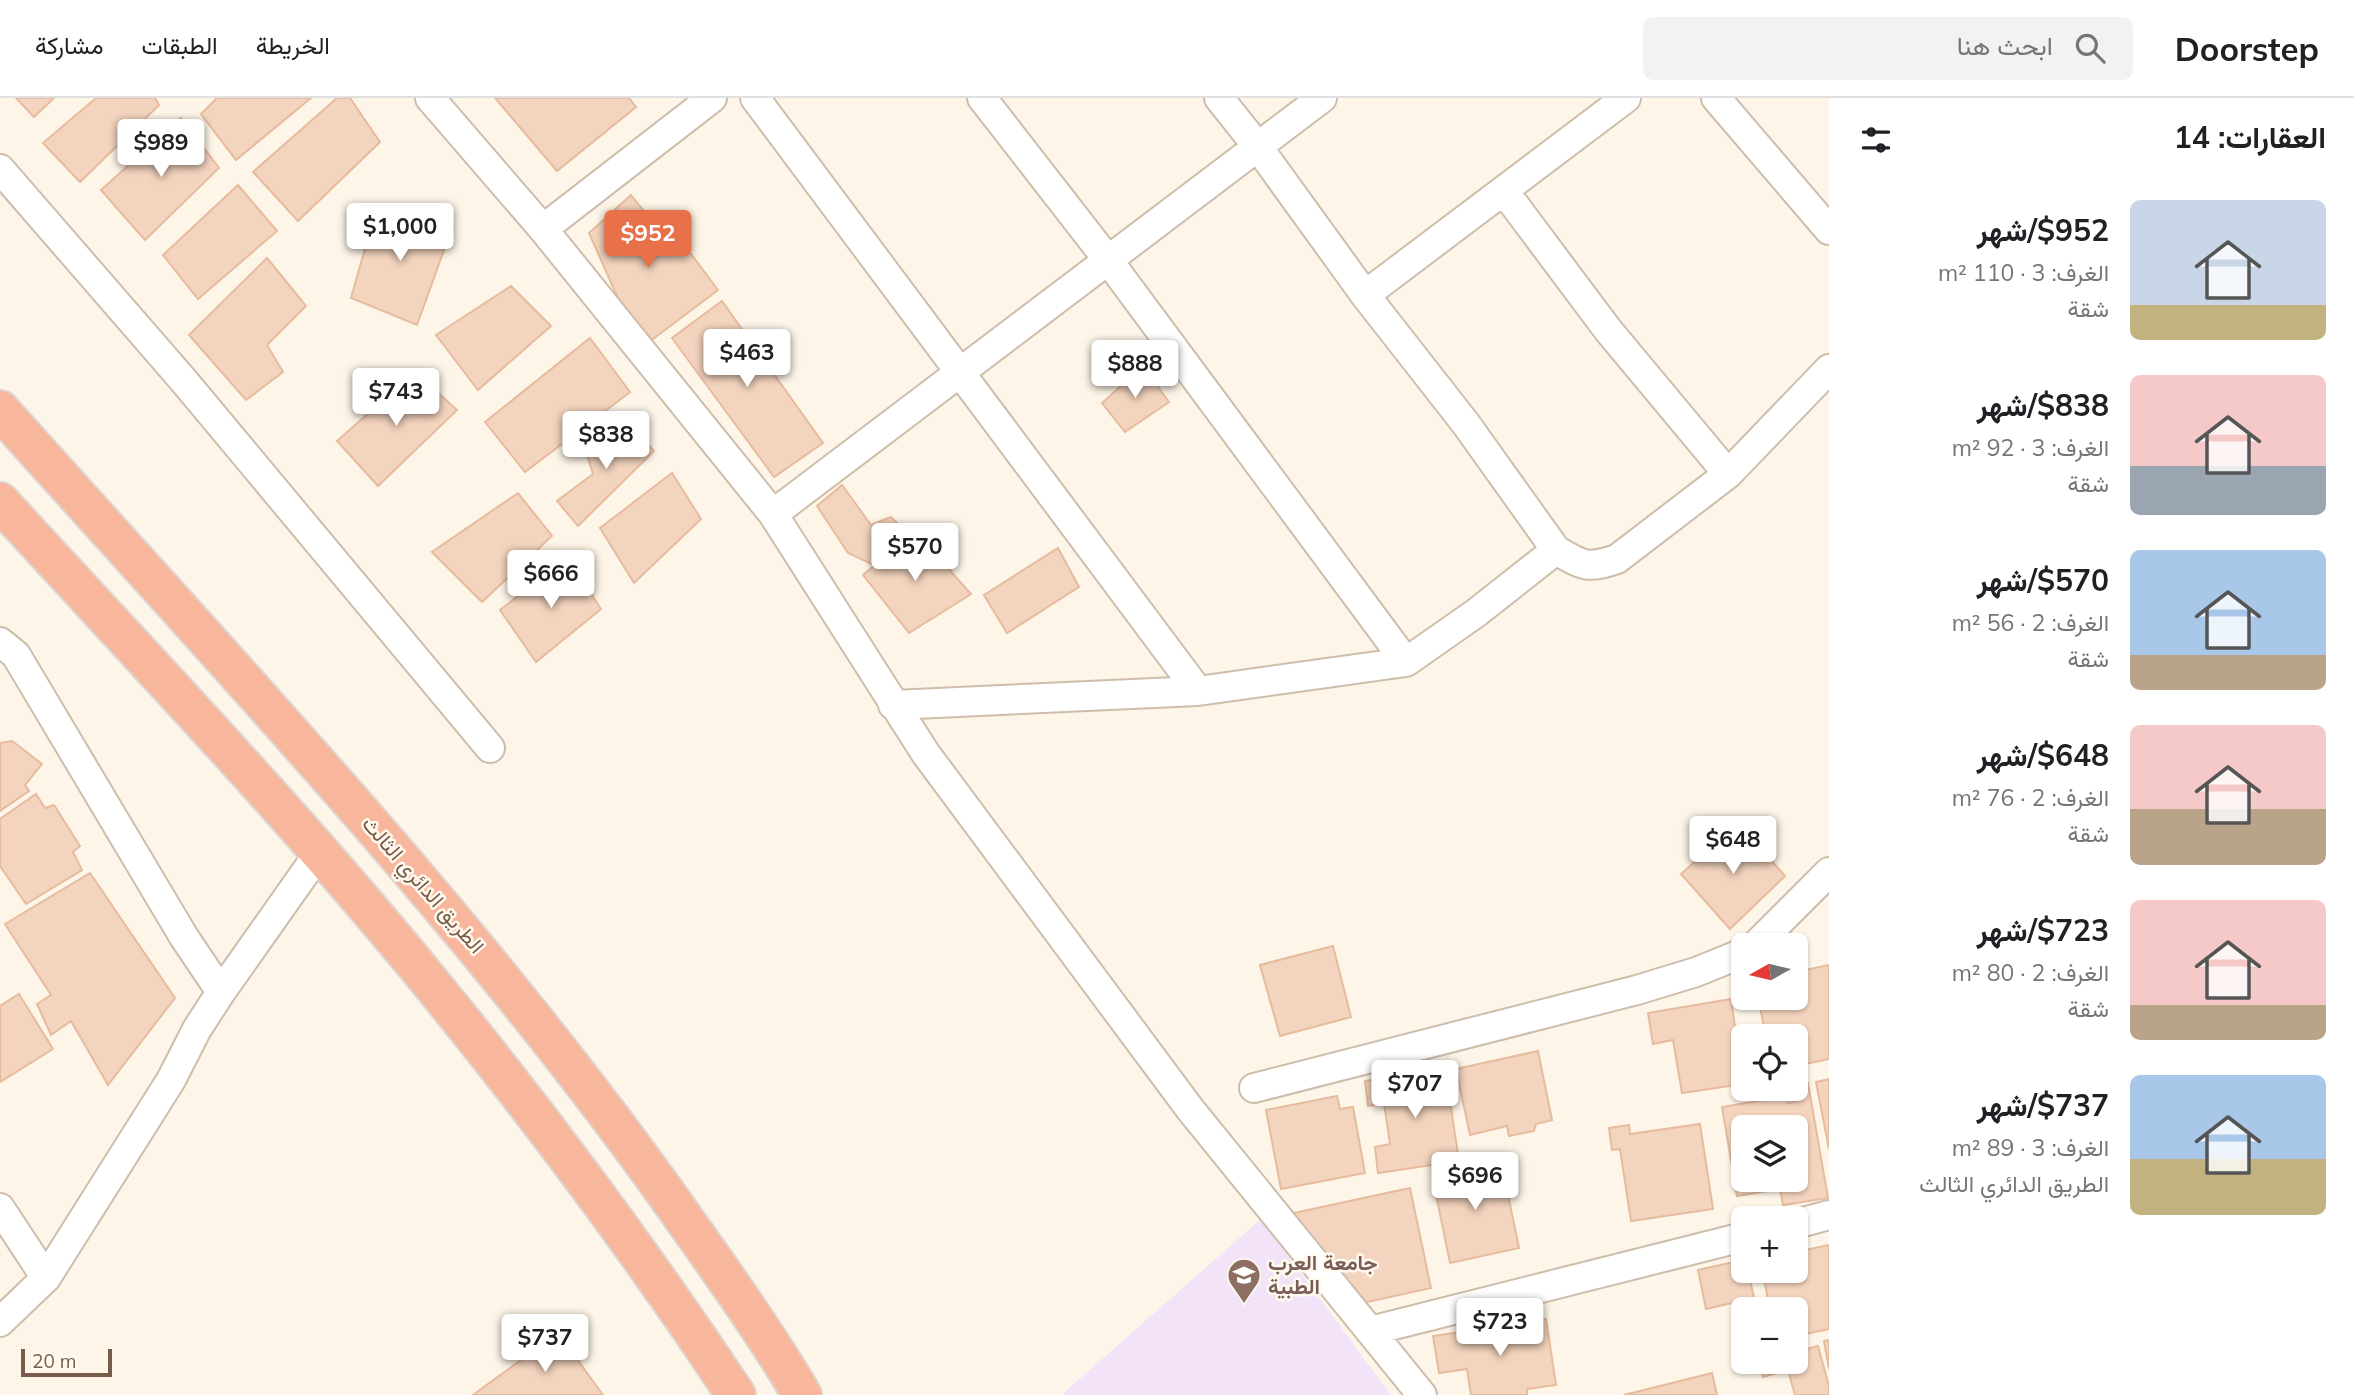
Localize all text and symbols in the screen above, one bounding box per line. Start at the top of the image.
search box [1643,17,2133,80]
text: Doorstep [2175,28,2319,69]
text: ابحث هنا [1957,29,2053,62]
icon: search [2071,29,2109,67]
text: مشاركة [35,30,103,60]
text: الطبقات [141,30,218,60]
text: الخريطة [256,30,330,60]
text: العقارات: 14 [2174,118,2326,156]
pin: $989 [120,120,202,179]
icon: filters [1857,121,1895,159]
text: $989 [133,127,189,156]
pin: $1,000 [343,204,457,263]
text: $1,000 [363,211,437,240]
pin: $952 [607,211,689,270]
text: $952/شهر [1977,211,2109,249]
text: $952 [620,218,676,247]
icon: home [2186,228,2270,312]
text: الغرف: 3 · 110 m² [1938,258,2109,287]
text: شقة [2067,294,2109,323]
pin: $463 [706,330,788,389]
text: $463 [719,337,775,366]
pin: $888 [1094,341,1176,400]
text: $888 [1107,348,1163,377]
pin: $743 [355,368,437,428]
text: $743 [368,376,424,405]
text: $838/شهر [1977,386,2109,424]
icon: home [2186,403,2270,487]
pin: $838 [565,412,647,471]
text: $838 [578,419,634,448]
text: الغرف: 3 · 92 m² [1952,433,2109,462]
text: شقة [2067,469,2109,498]
pin: $570 [874,524,956,583]
text: $570 [887,531,943,560]
pin: $666 [510,550,592,610]
text: $666 [523,558,579,587]
text: $570/شهر [1977,561,2109,599]
icon: home [2186,578,2270,662]
text: الغرف: 2 · 56 m² [1952,608,2109,637]
text: شقة [2067,644,2109,673]
text: $648/شهر [1977,736,2109,774]
icon: home [2186,753,2270,837]
text: الغرف: 2 · 76 m² [1952,783,2109,812]
street label: الطريق الدائري الثالث [353,810,490,962]
pin: $648 [1692,816,1774,876]
text: شقة [2067,819,2109,848]
text: $648 [1705,824,1761,853]
text: $723/شهر [1977,911,2109,949]
icon: home [2186,928,2270,1012]
north arrow [1731,933,1808,1010]
map controls [1731,933,1808,1374]
text: الغرف: 2 · 80 m² [1952,958,2109,987]
text: شقة [2067,994,2109,1023]
button: locate [1731,1024,1808,1101]
pin: $707 [1374,1060,1456,1120]
text: $707 [1387,1068,1443,1097]
text: $737/شهر [1977,1086,2109,1124]
icon: home [2186,1103,2270,1187]
button: layers [1731,1115,1808,1192]
text: الغرف: 3 · 89 m² [1952,1133,2109,1162]
pin: $696 [1434,1152,1516,1212]
text: $696 [1447,1160,1503,1189]
text: الطريق الدائري الثالث [1919,1169,2109,1198]
button: + [1731,1206,1808,1283]
place label: جامعة العرب الطبية [1268,1249,1378,1299]
school or university icon: جامعة العرب الطبية [1225,1256,1263,1305]
button: − [1731,1297,1808,1374]
pin: $723 [1459,1298,1541,1358]
text: $723 [1472,1306,1528,1335]
pin: $737 [504,1314,586,1374]
text: $737 [517,1322,573,1351]
scale bar [21,1346,112,1378]
text: 20 m [32,1349,76,1373]

